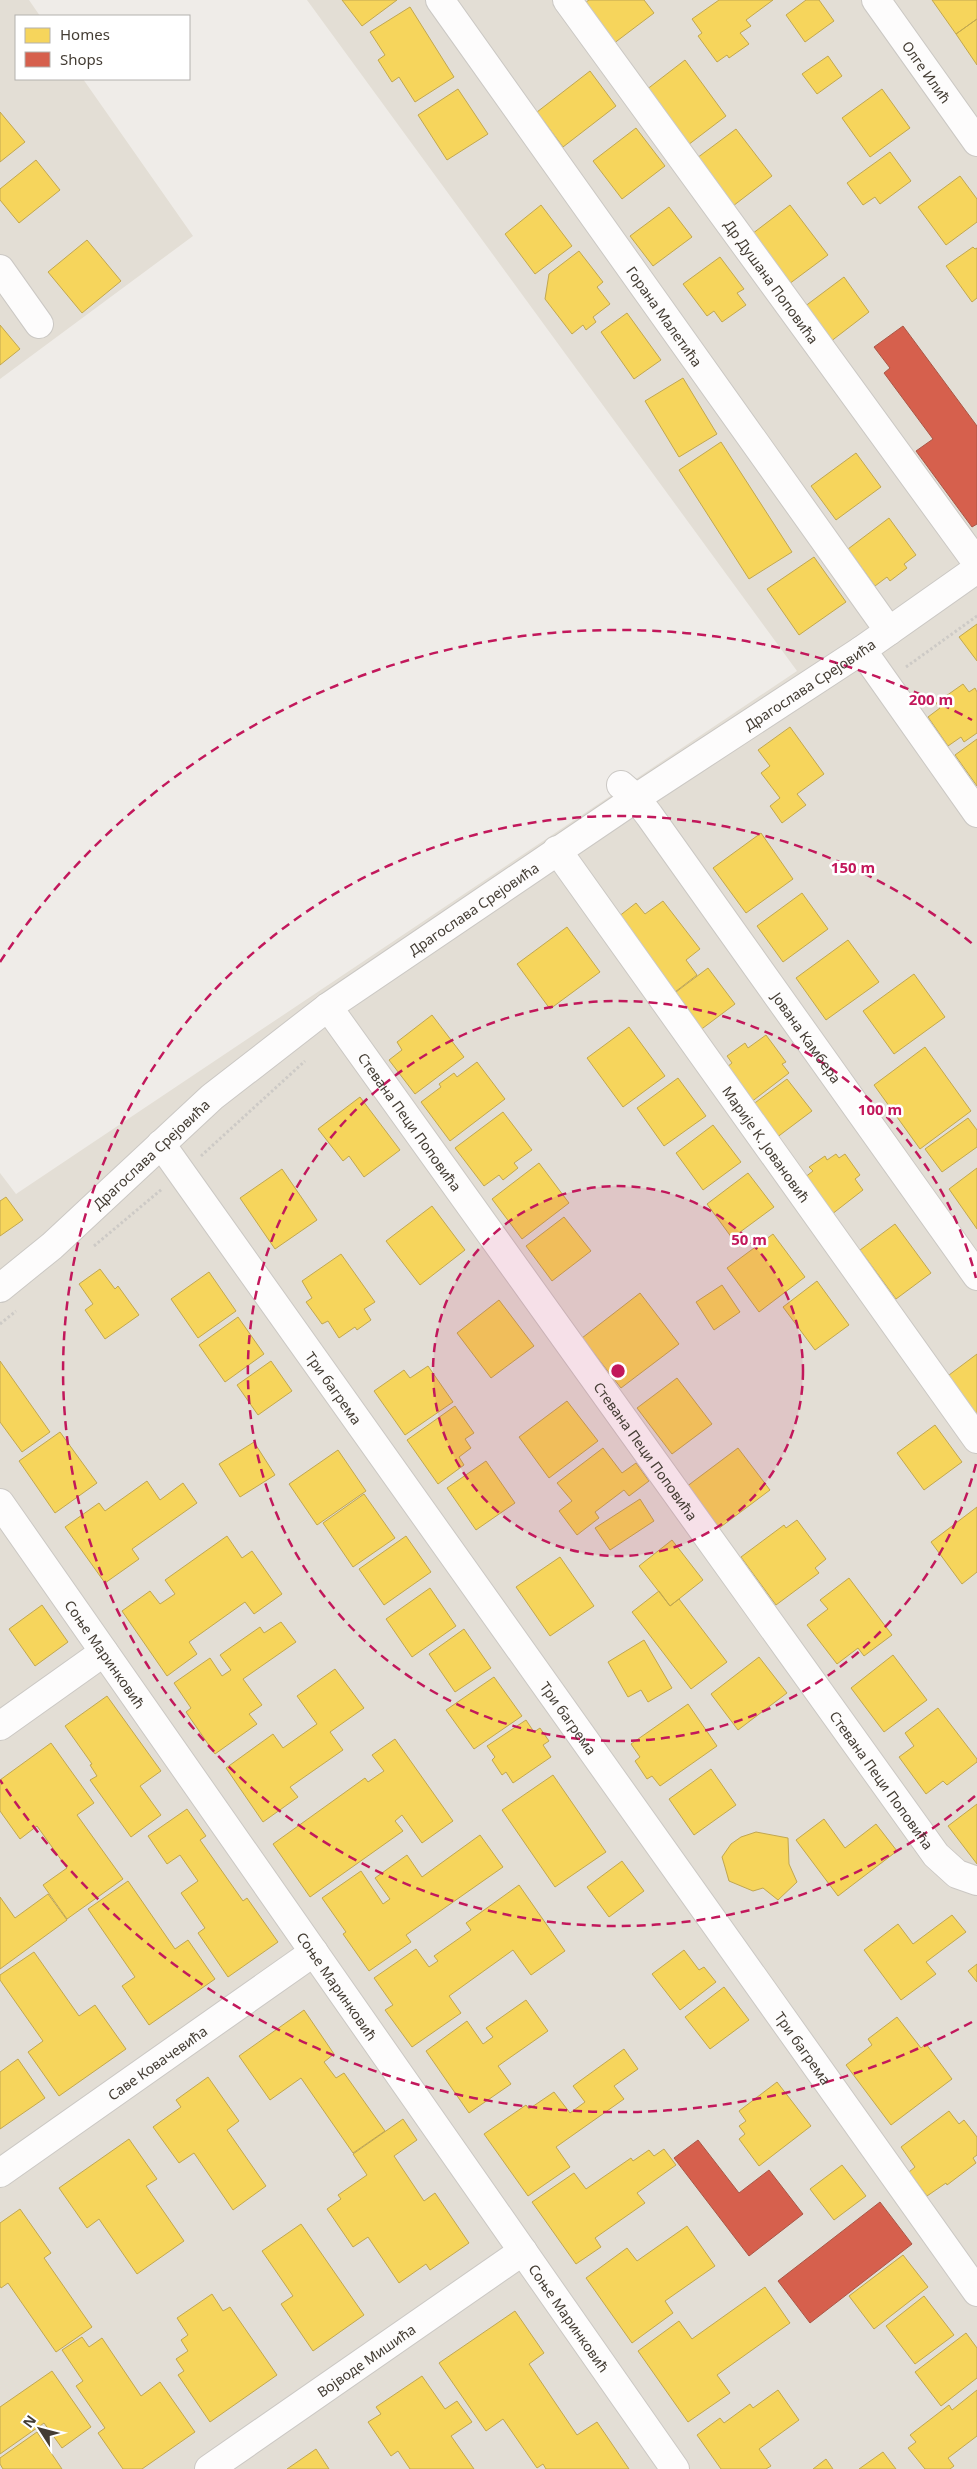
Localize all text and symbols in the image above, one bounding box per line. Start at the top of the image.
legend [15,15,190,80]
text: Homes [60,24,110,44]
street label: Олге Илић [898,37,956,107]
text: Shops [60,49,103,69]
street label: Др Душана Поповића [720,216,823,347]
street label: Горана Малетића [623,262,707,370]
street label: Драгослава Срејовића [740,634,879,734]
text: 200 m [909,689,953,709]
street label: Драгослава Срејовића [405,857,542,959]
text: 150 m [831,857,875,877]
street label: Јована Камбера [767,986,846,1087]
street label: Стевана Пеци Поповића [354,1049,466,1195]
street label: Марије К. Јовановић [719,1082,815,1206]
street label: Драгослава Срејовића [88,1095,213,1213]
text: 100 m [858,1099,902,1119]
text: 50 m [731,1229,767,1249]
street label: Три багрема [302,1347,367,1428]
centre of rings [609,1362,627,1380]
street label: Стевана Пеци Поповића [590,1378,702,1524]
street label: Соње Маринковић [61,1596,150,1712]
street label: Три багрема [536,1678,601,1758]
street label: Стевана Пеци Поповића [826,1707,938,1853]
street label: Соње Маринковић [293,1928,382,2044]
street label: Три багрема [771,2008,836,2088]
street label: Саве Ковачевића [103,2021,211,2104]
street label: Соње Маринковић [525,2260,614,2376]
street label: Војводе Мишића [313,2319,419,2401]
north arrow [15,2404,65,2454]
text: N [18,2411,40,2431]

